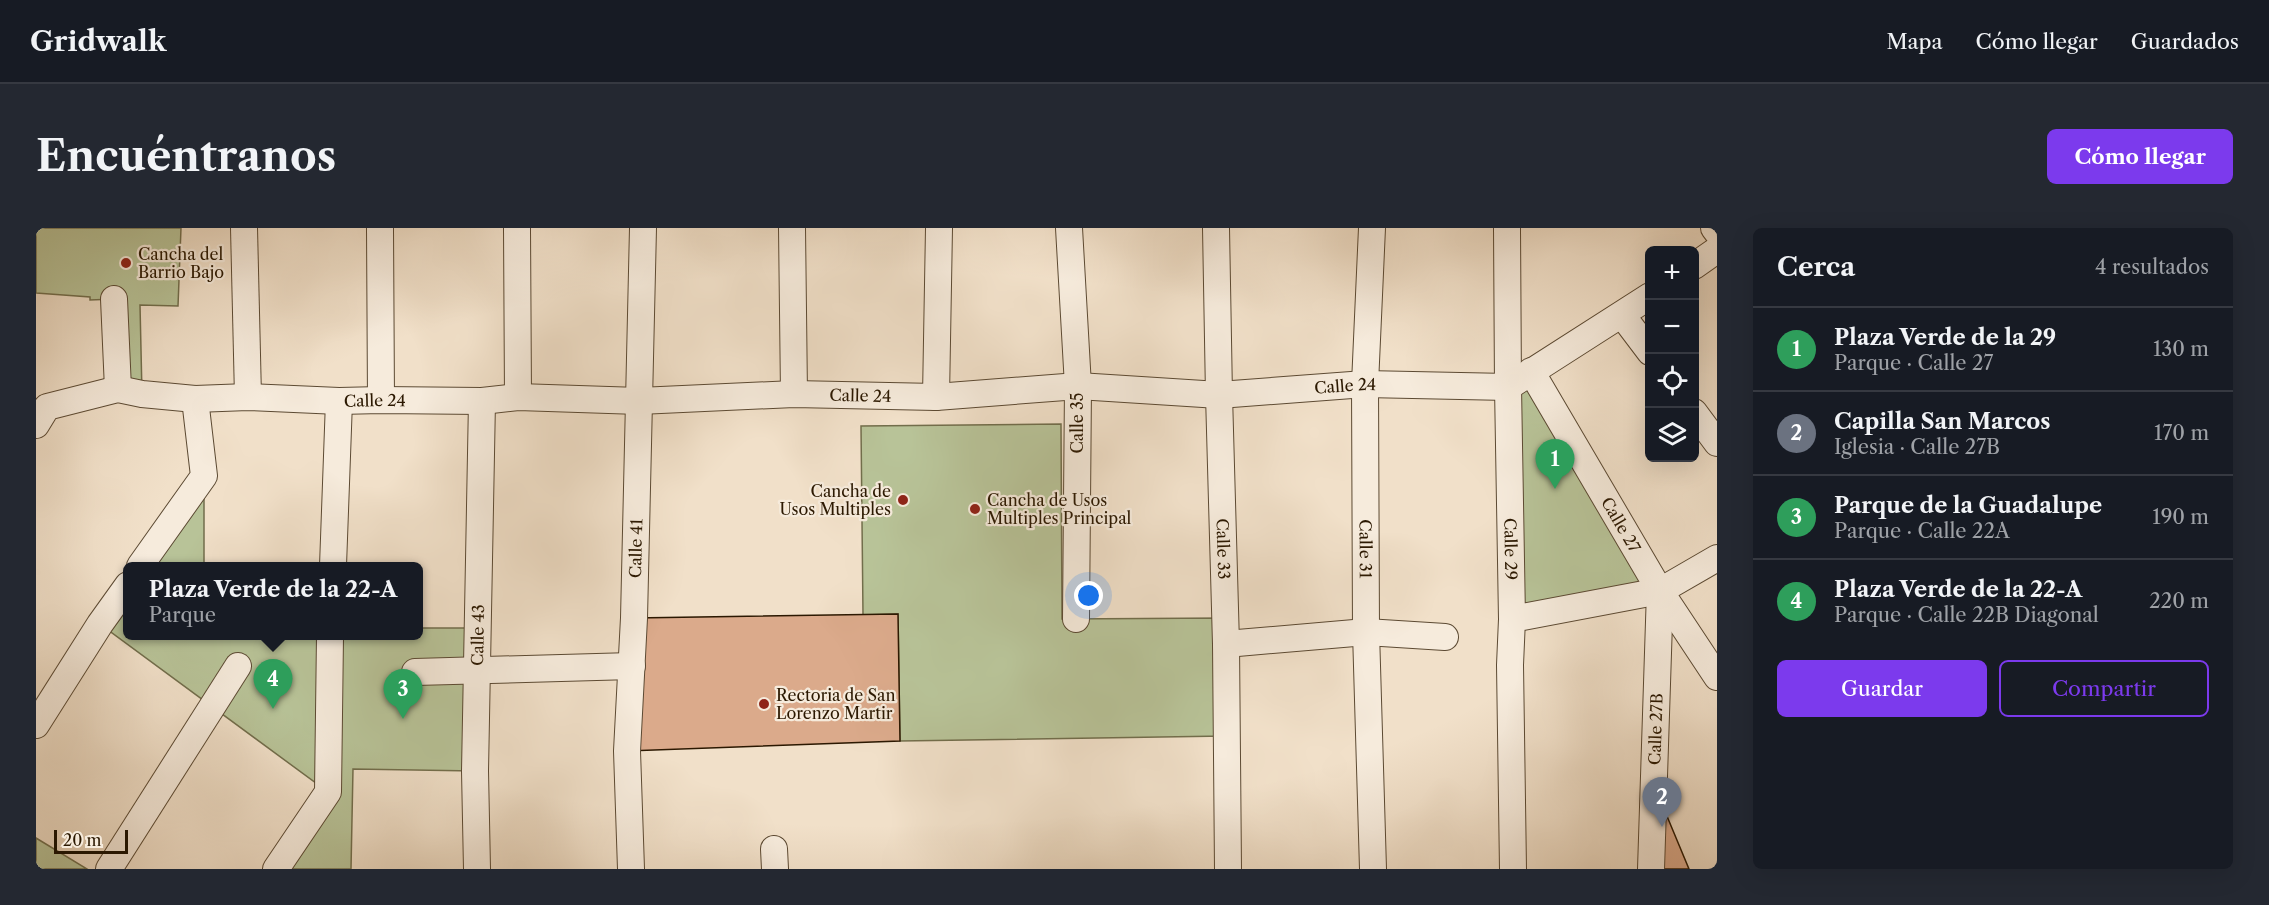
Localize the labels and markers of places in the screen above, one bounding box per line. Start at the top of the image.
place label: Cancha del Barrio Bajo [138,244,224,282]
marker: Cancha del Barrio Bajo [119,256,133,270]
pin: 1 [1536,440,1574,489]
place label: Cancha de Usos Multiples [780,481,891,519]
place label: Cancha de Usos Multiples Principal [987,490,1132,528]
marker: Cancha de Usos Multiples [896,493,910,507]
marker: Cancha de Usos Multiples Principal [968,502,982,516]
pin: 4 [254,660,292,709]
pin: 3 [384,670,422,719]
place label: Rectoria de San Lorenzo Martir [776,685,896,723]
marker: Rectoria de San Lorenzo Martir [757,697,771,711]
pin: 2 [1642,778,1682,827]

